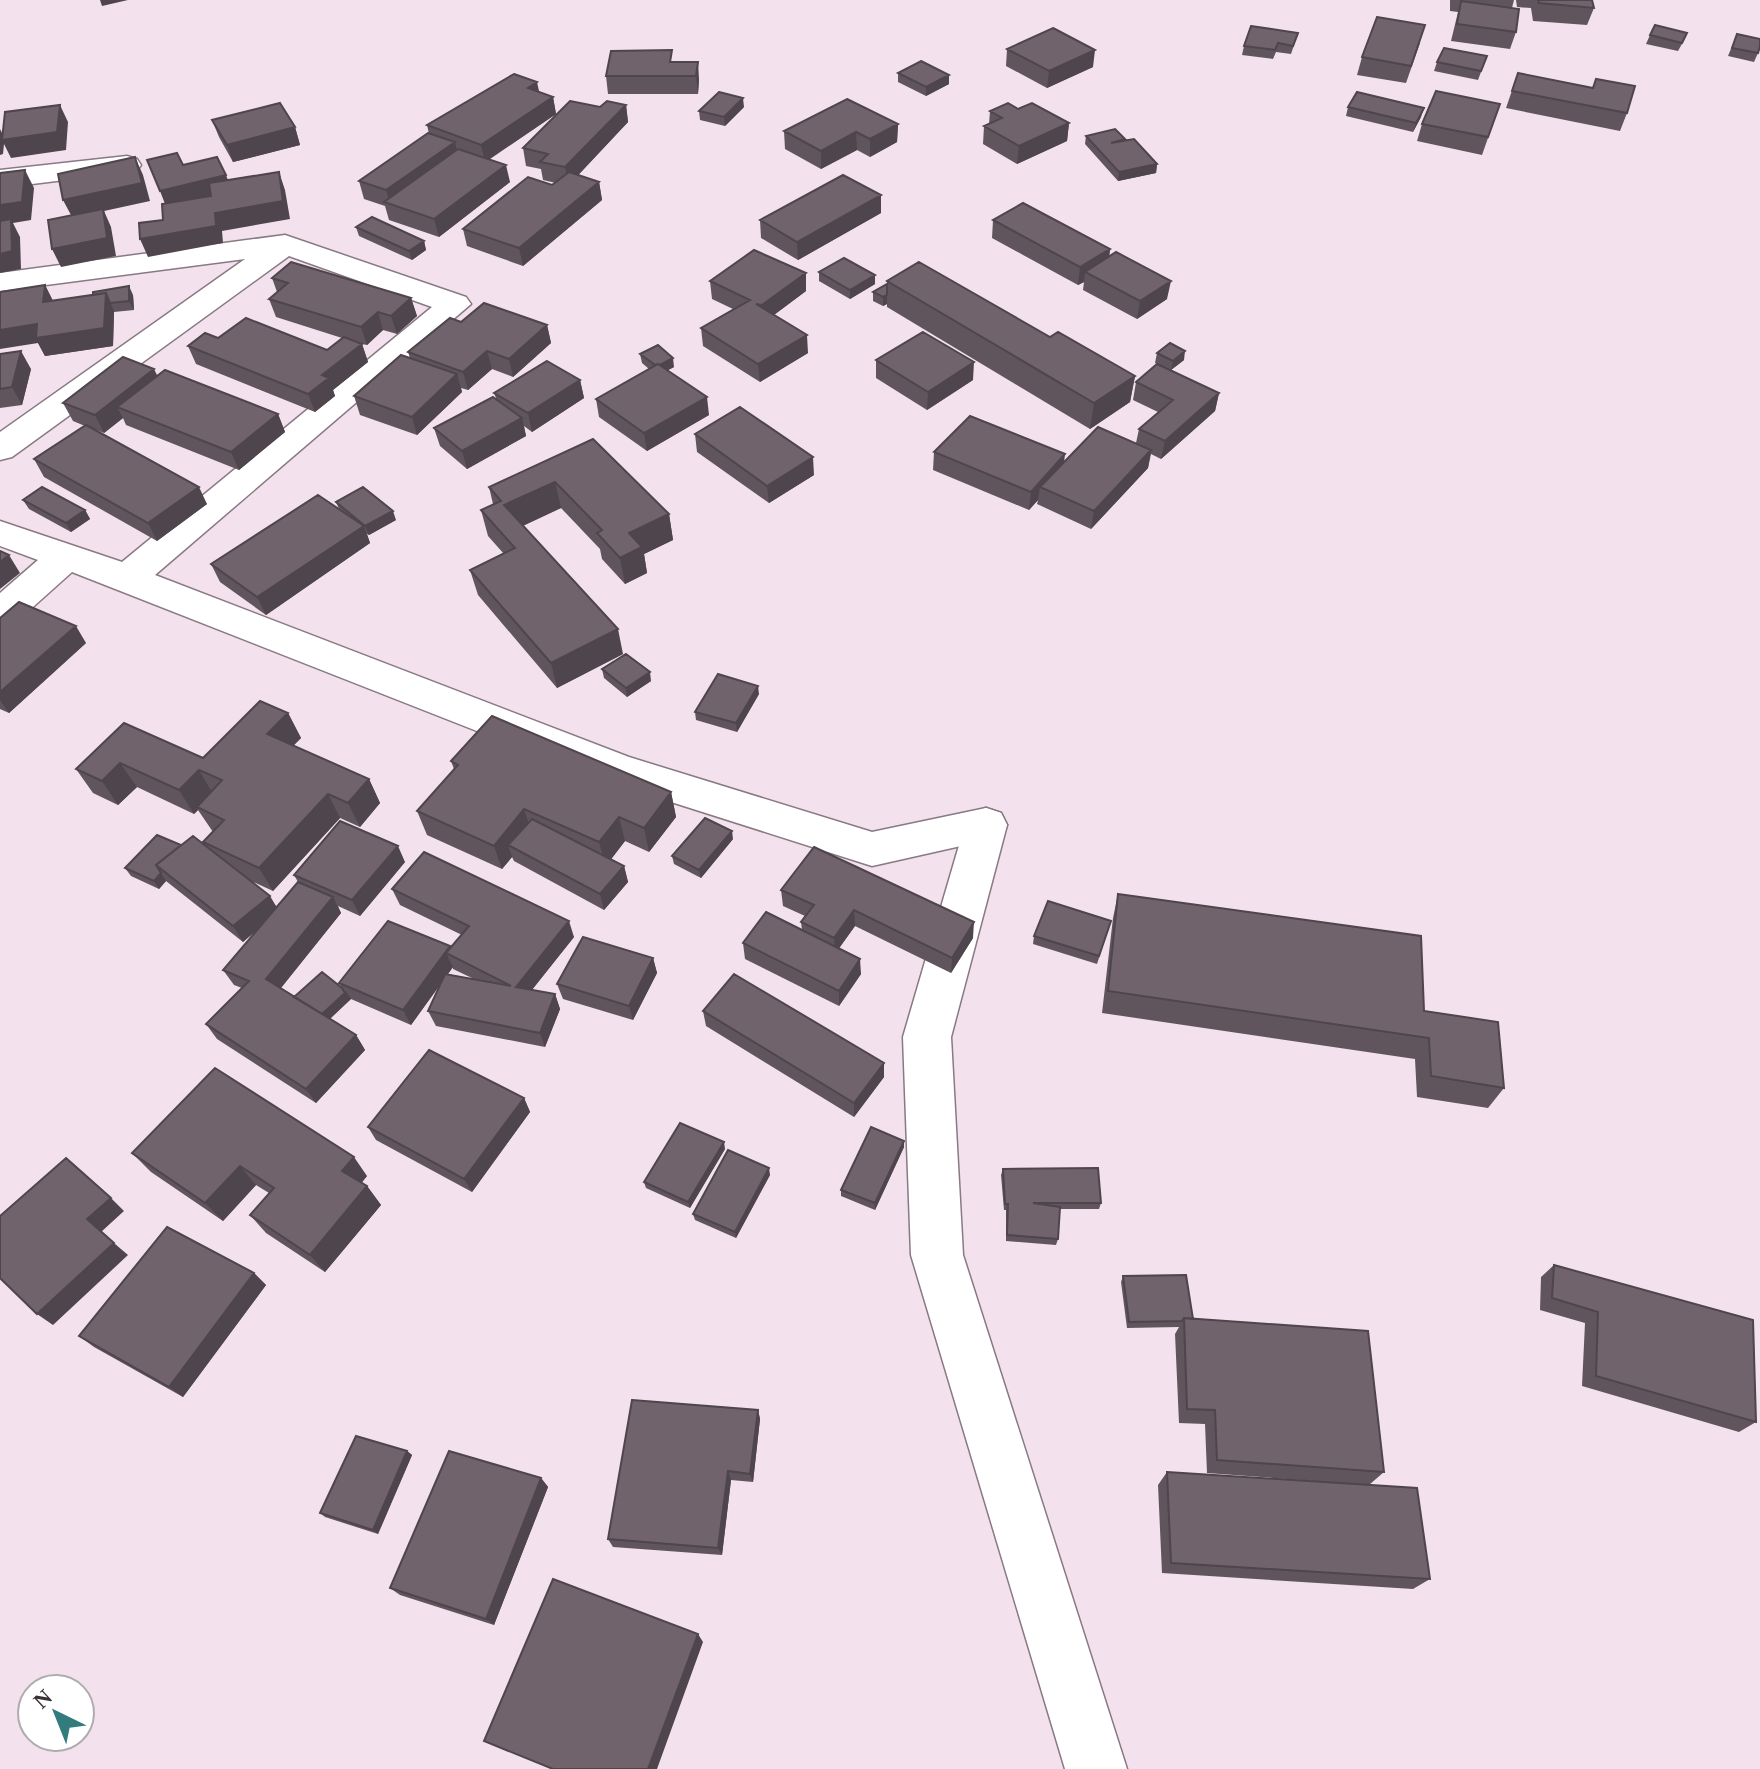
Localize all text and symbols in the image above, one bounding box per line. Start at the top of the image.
north arrow [16,1673,96,1753]
text: N [28,1684,57,1713]

